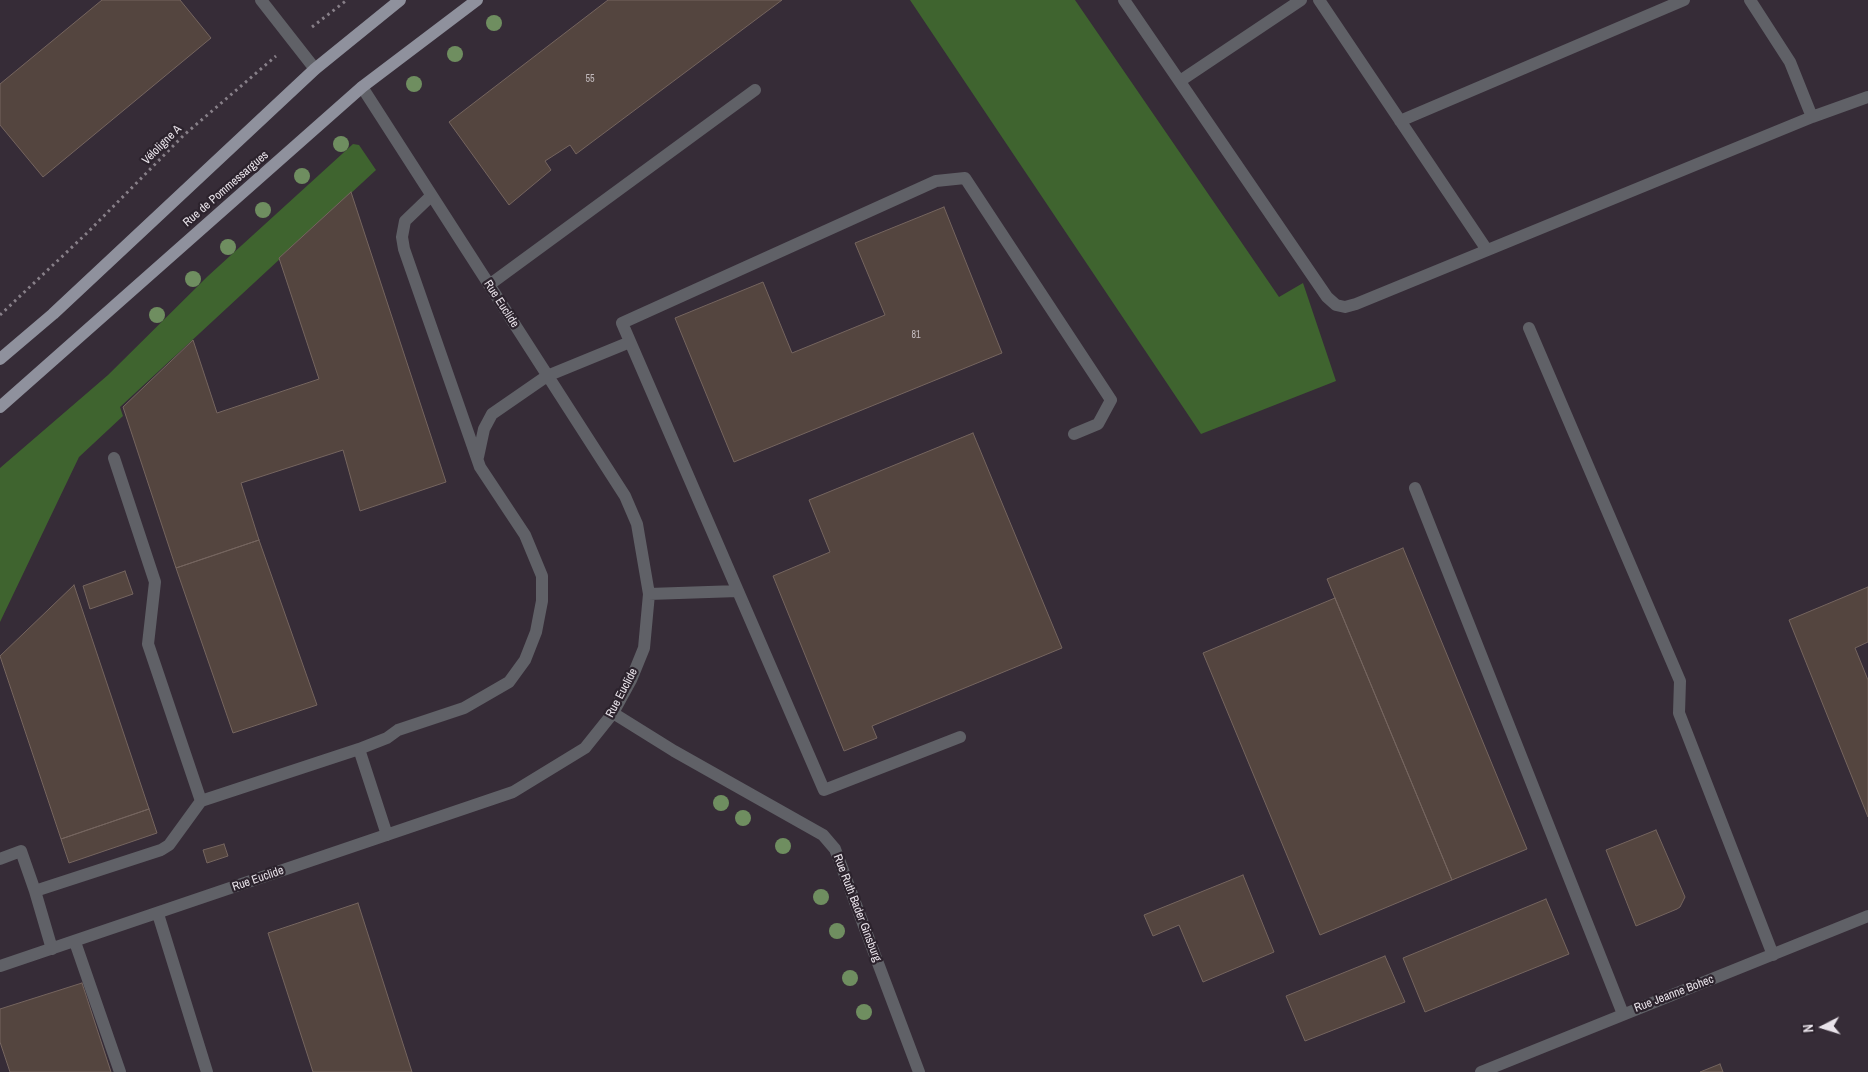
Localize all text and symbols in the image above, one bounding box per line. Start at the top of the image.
house number: 55 [585,73,595,85]
street label: Véloligne A [139,122,185,168]
street label: Rue de Pommessargues [180,148,272,230]
street label: Rue Euclide [480,278,522,330]
house number: 81 [911,329,921,341]
street label: Rue Euclide [603,666,641,720]
street label: Rue Ruth Bader Ginsburg [830,852,884,964]
street label: Rue Euclide [230,863,286,895]
street label: Rue Jeanne Bohec [1632,972,1716,1016]
north arrow [1798,1002,1848,1052]
text: N [1799,1023,1817,1033]

